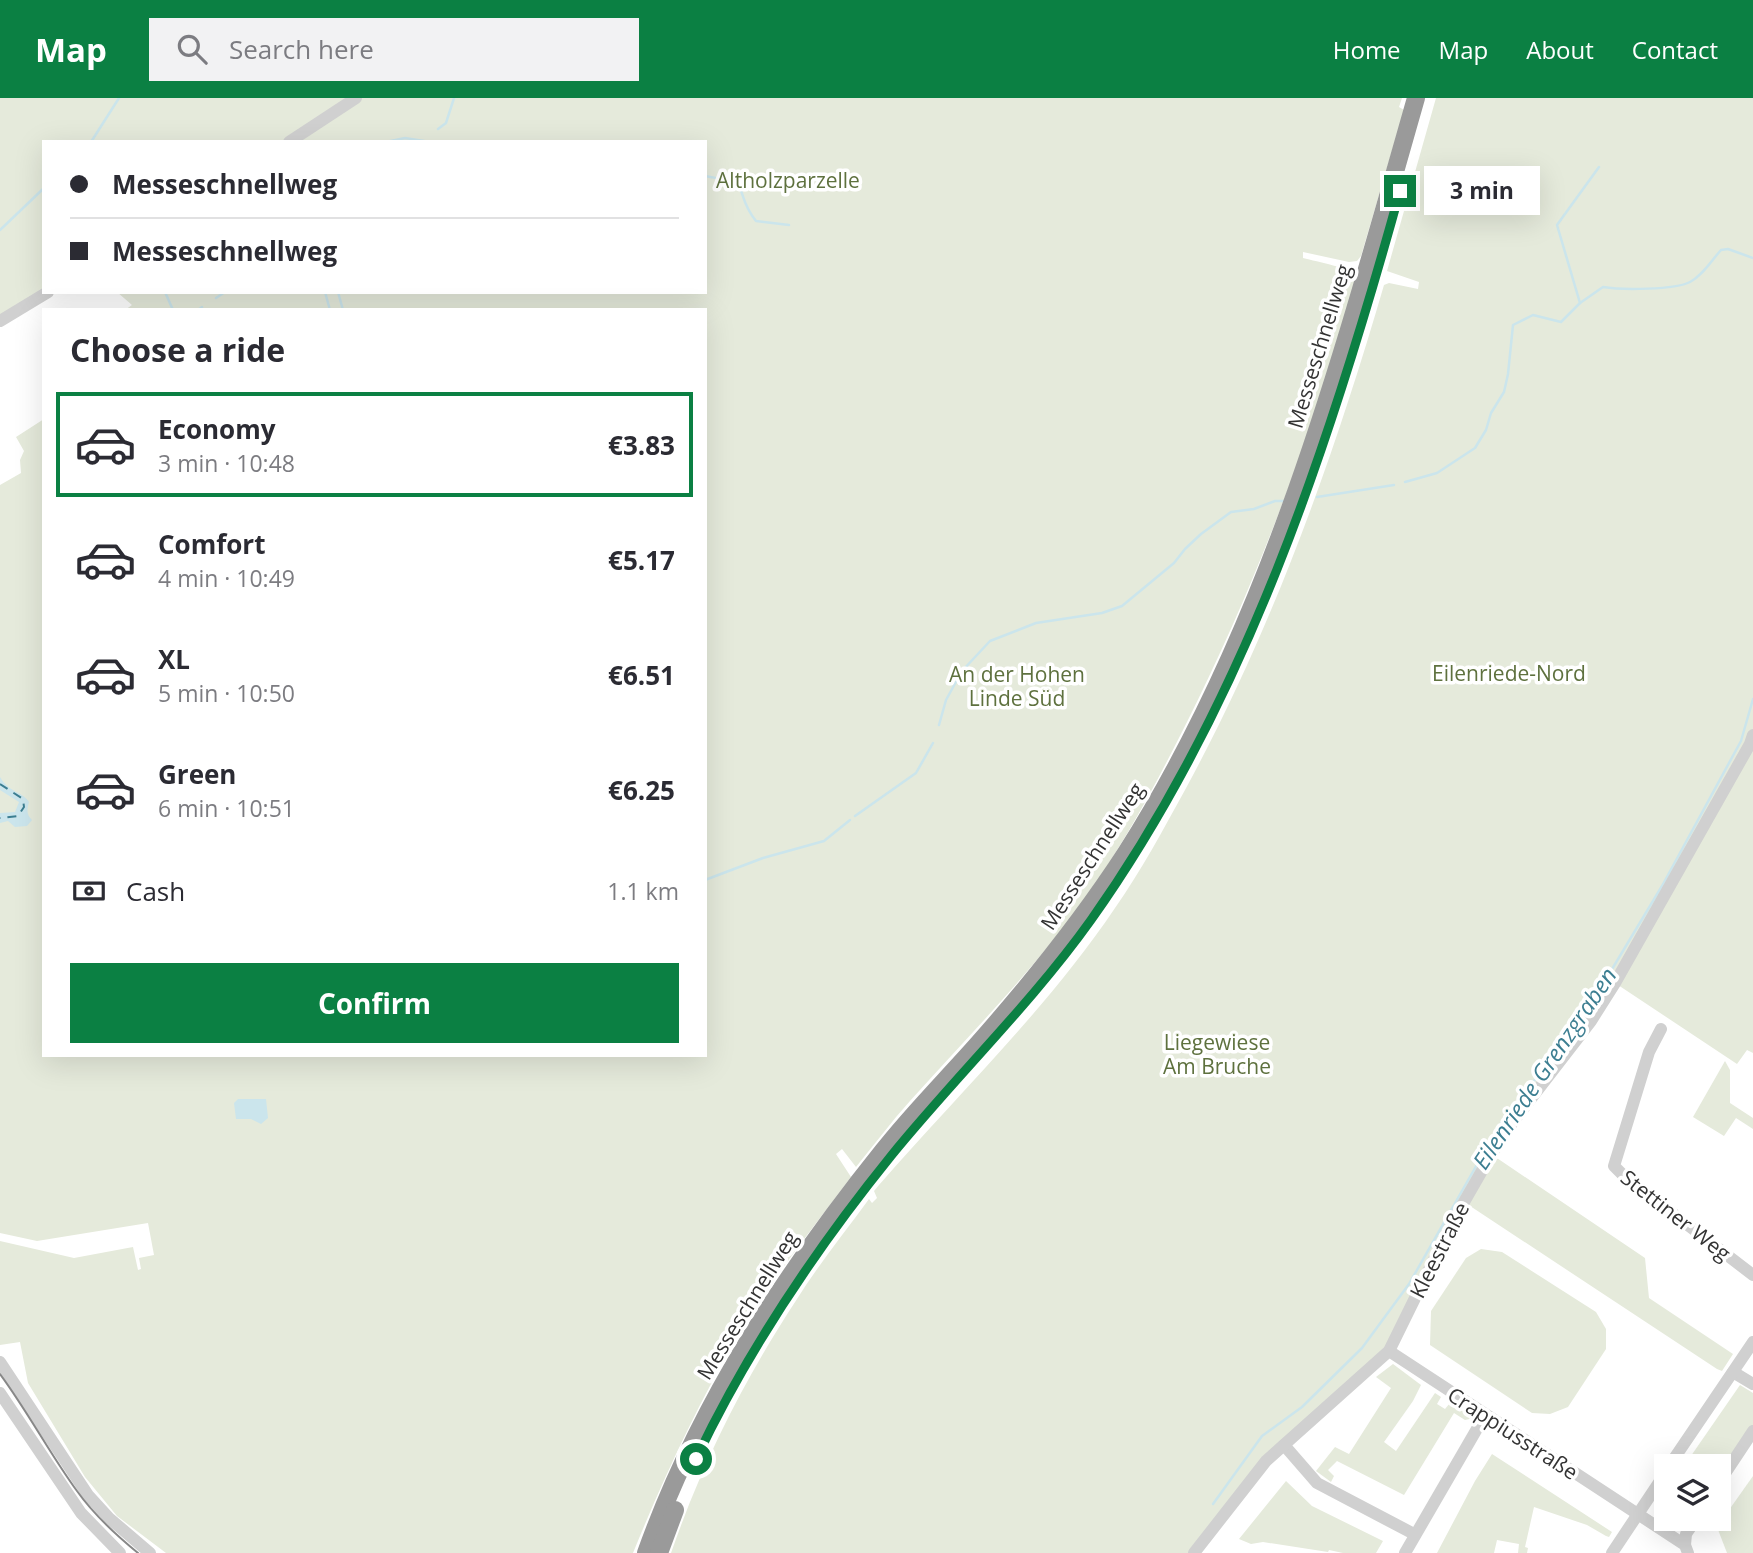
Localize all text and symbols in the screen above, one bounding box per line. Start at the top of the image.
search box [149,18,639,81]
text: Map [35,27,107,72]
icon: search [173,30,211,68]
text: Search here [229,31,374,67]
text: Home [1333,33,1401,66]
text: Map [1439,33,1488,66]
text: About [1526,33,1594,66]
text: Contact [1632,33,1718,66]
text: Messeschnellweg [112,166,337,202]
park label: Altholzparzelle [716,166,860,194]
callout: 3 min [1424,166,1540,216]
text: 3 min [1450,174,1514,206]
route end [1384,175,1416,207]
text: Messeschnellweg [112,233,337,269]
street label: Messeschnellweg [1281,261,1357,431]
text: Choose a ride [70,328,285,371]
text: Economy [158,411,276,447]
icon: car [74,413,137,476]
text: €3.83 [608,427,675,463]
text: 3 min · 10:48 [158,447,295,479]
text: Comfort [158,526,265,562]
icon: car [74,528,137,591]
text: €5.17 [608,542,675,578]
text: 4 min · 10:49 [158,562,295,594]
text: XL [158,641,190,677]
icon: car [74,643,137,706]
text: €6.51 [608,657,675,693]
park label: Eilenriede-Nord [1432,659,1586,687]
park label: An der Hohen Linde Süd [949,660,1085,712]
text: 5 min · 10:50 [158,677,295,709]
text: Green [158,756,236,792]
icon: car [74,758,137,821]
text: €6.25 [608,772,675,808]
street label: Messeschnellweg [1034,777,1150,935]
text: 6 min · 10:51 [158,792,295,824]
icon: cash [70,872,108,910]
text: Cash [126,873,185,909]
text: 1.1 km [607,875,679,907]
water label: Eilenriede Grenzgraben [1464,961,1624,1175]
button: Confirm [70,963,679,1043]
park label: Liegewiese Am Bruche [1163,1028,1271,1080]
street label: Stettiner Weg [1615,1163,1737,1267]
street label: Kleestraße [1403,1197,1475,1303]
street label: Messeschnellweg [690,1225,804,1385]
street label: Crappiusstraße [1442,1380,1584,1486]
route start [680,1443,712,1475]
map controls [1654,1454,1731,1531]
button: layers [1654,1454,1731,1531]

